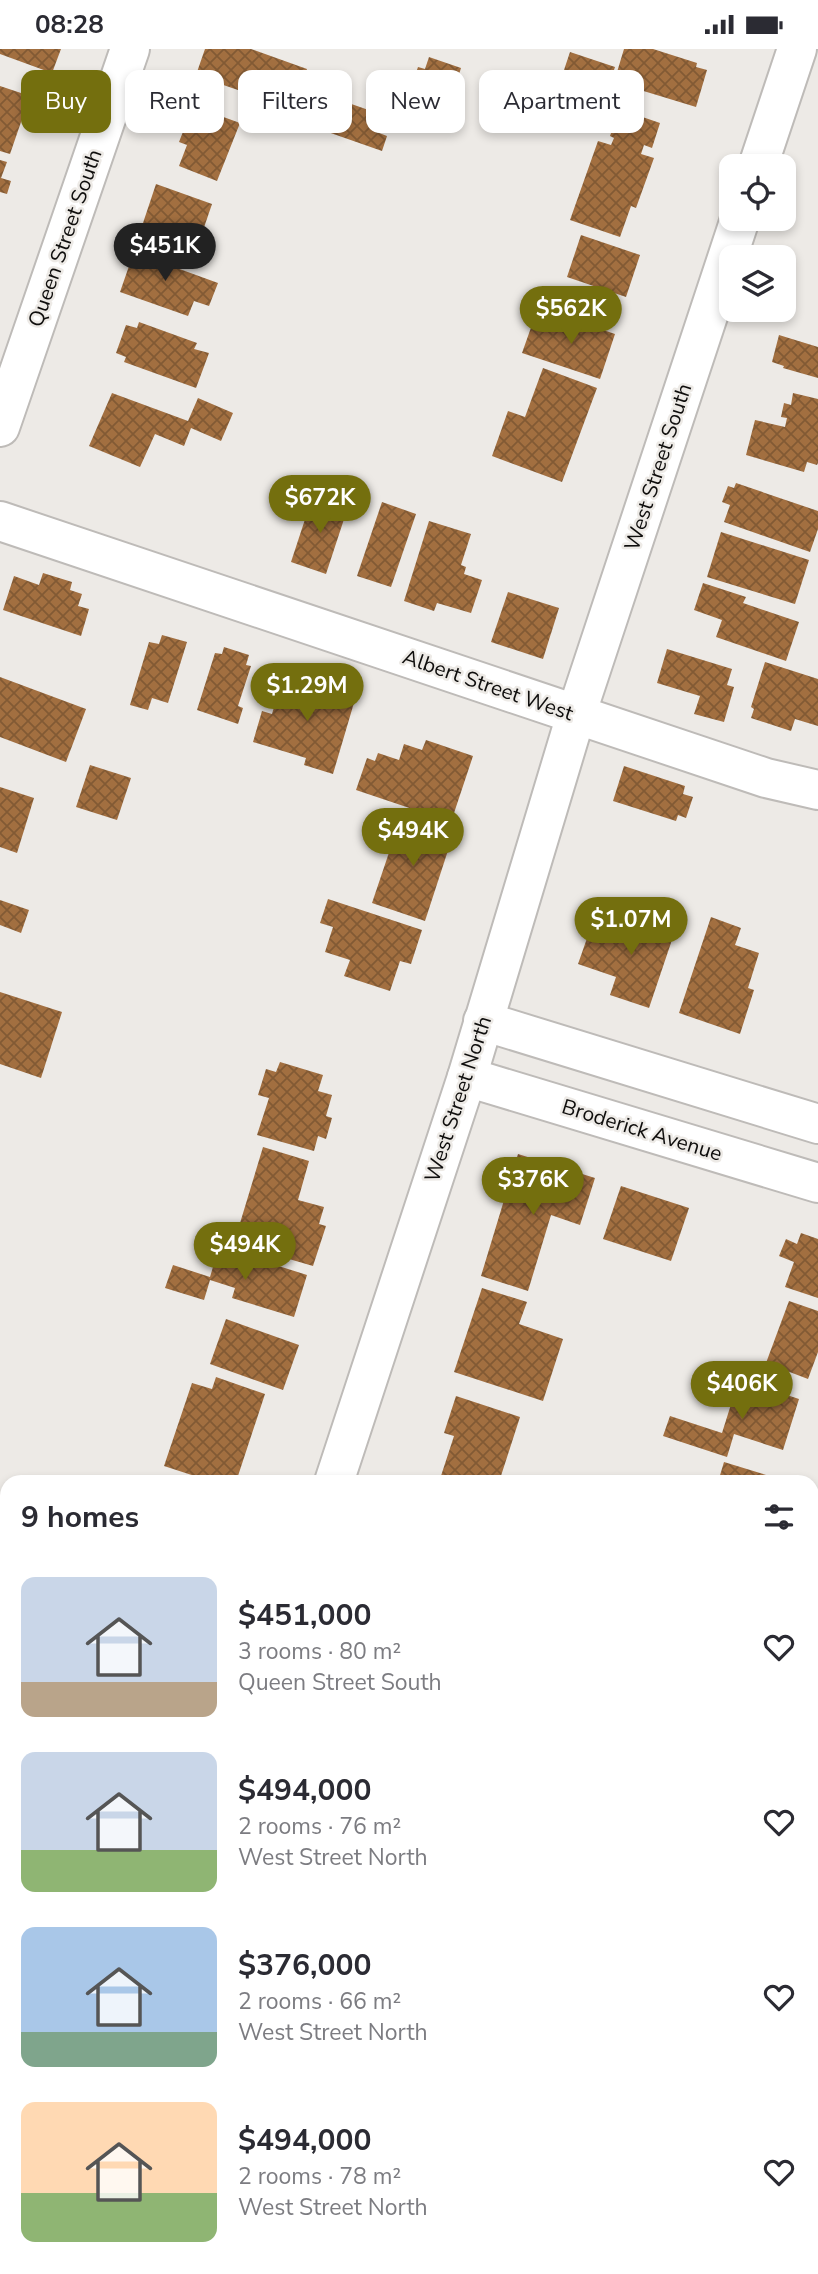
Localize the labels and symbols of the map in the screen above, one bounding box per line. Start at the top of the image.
street label: Queen Street South [22,146,108,330]
pin: $451K [116,223,214,283]
pin: $562K [522,287,620,346]
street label: West Street South [618,380,698,554]
pin: $672K [271,475,369,535]
street label: Albert Street West [399,643,578,728]
pin: $1.29M [250,663,364,723]
pin: $494K [364,809,462,868]
pin: $1.07M [574,897,688,957]
street label: West Street North [418,1012,498,1186]
street label: Broderick Avenue [558,1092,726,1168]
pin: $376K [484,1157,582,1217]
pin: $494K [196,1223,294,1282]
pin: $406K [693,1361,791,1421]

